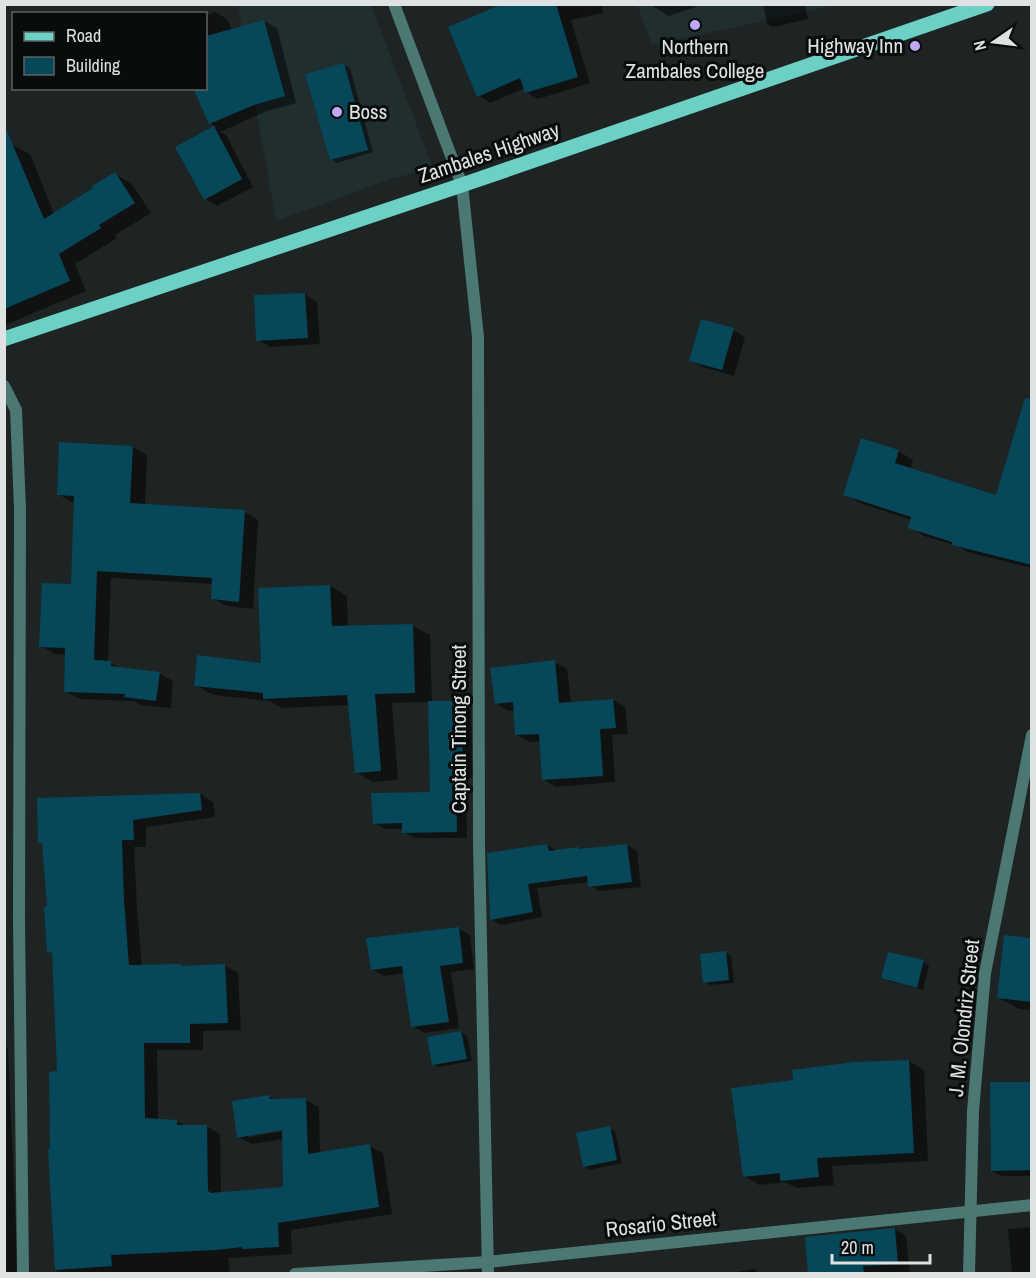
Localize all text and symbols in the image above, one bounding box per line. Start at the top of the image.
legend [12,12,207,90]
north arrow [964,12,1024,72]
marker: Northern Zambales College [688,18,702,32]
text: Road [66,23,101,48]
place label: Highway Inn [807,31,903,60]
place label: Northern Zambales College [626,32,764,85]
text: N [968,38,991,53]
marker: Highway Inn [908,39,922,53]
text: Building [66,53,121,78]
place label: Boss [349,97,387,126]
marker: Boss [330,105,344,119]
street label: Zambales Highway [414,115,564,190]
street label: Captain Tinong Street [444,644,473,813]
street label: J. M. Olondriz Street [941,938,986,1098]
street label: Rosario Street [604,1203,718,1244]
scale bar [832,1227,930,1265]
text: 20 m [841,1235,874,1260]

